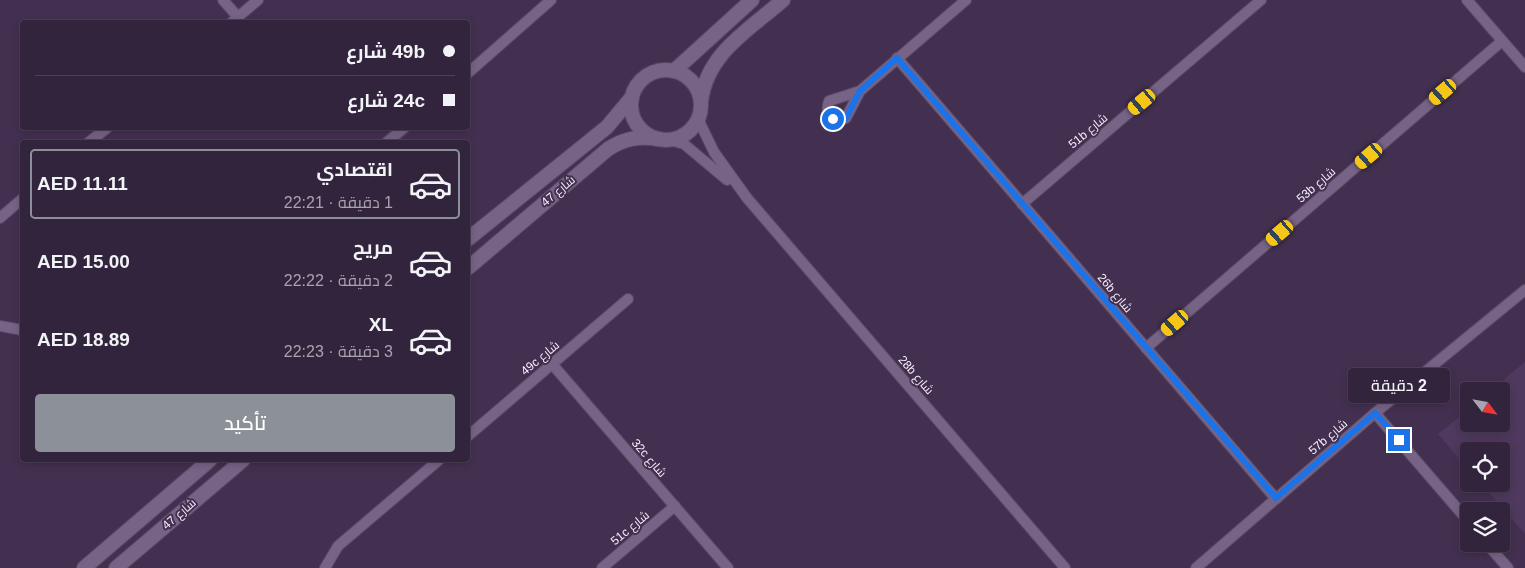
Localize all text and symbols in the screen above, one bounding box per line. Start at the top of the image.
text: 49b شارع [346,41,425,62]
car [1426,76,1459,108]
car [1125,87,1158,117]
text: 24c شارع [347,90,425,111]
route start [822,108,844,130]
street label: 51b شارع [1066,111,1111,152]
car [1352,140,1385,172]
text: اقتصادي [317,159,393,180]
icon: car [408,162,453,207]
street label: 53b شارع [1294,164,1339,206]
text: AED 11.11 [37,173,128,194]
street label: شارع 47 [538,173,578,210]
text: 1 دقيقة · 22:21 [284,194,393,211]
car [1263,217,1296,249]
text: مريح [353,237,393,258]
icon: car [408,240,453,285]
text: AED 15.00 [37,251,130,272]
street label: 26b شارع [1094,271,1135,316]
text: 2 دقيقة · 22:22 [284,272,393,289]
car [1158,307,1191,339]
text: XL [369,314,393,335]
icon: car [408,318,453,363]
text: AED 18.89 [37,329,130,350]
street label: 49c شارع [518,338,563,379]
text: 3 دقيقة · 22:23 [284,343,393,360]
street label: 28b شارع [895,353,937,398]
callout: 2 دقيقة [1348,368,1450,402]
text: 2 دقيقة [1371,377,1427,394]
north arrow [1460,382,1510,432]
map controls [1460,382,1510,552]
button: تأكيد [35,394,455,452]
street label: 57b شارع [1306,416,1351,458]
route end [1388,429,1410,451]
street label: 32c شارع [628,436,669,481]
button: locate [1460,442,1510,492]
street label: شارع 47 [159,496,199,533]
button: layers [1460,502,1510,552]
street label: 51c شارع [608,508,653,549]

